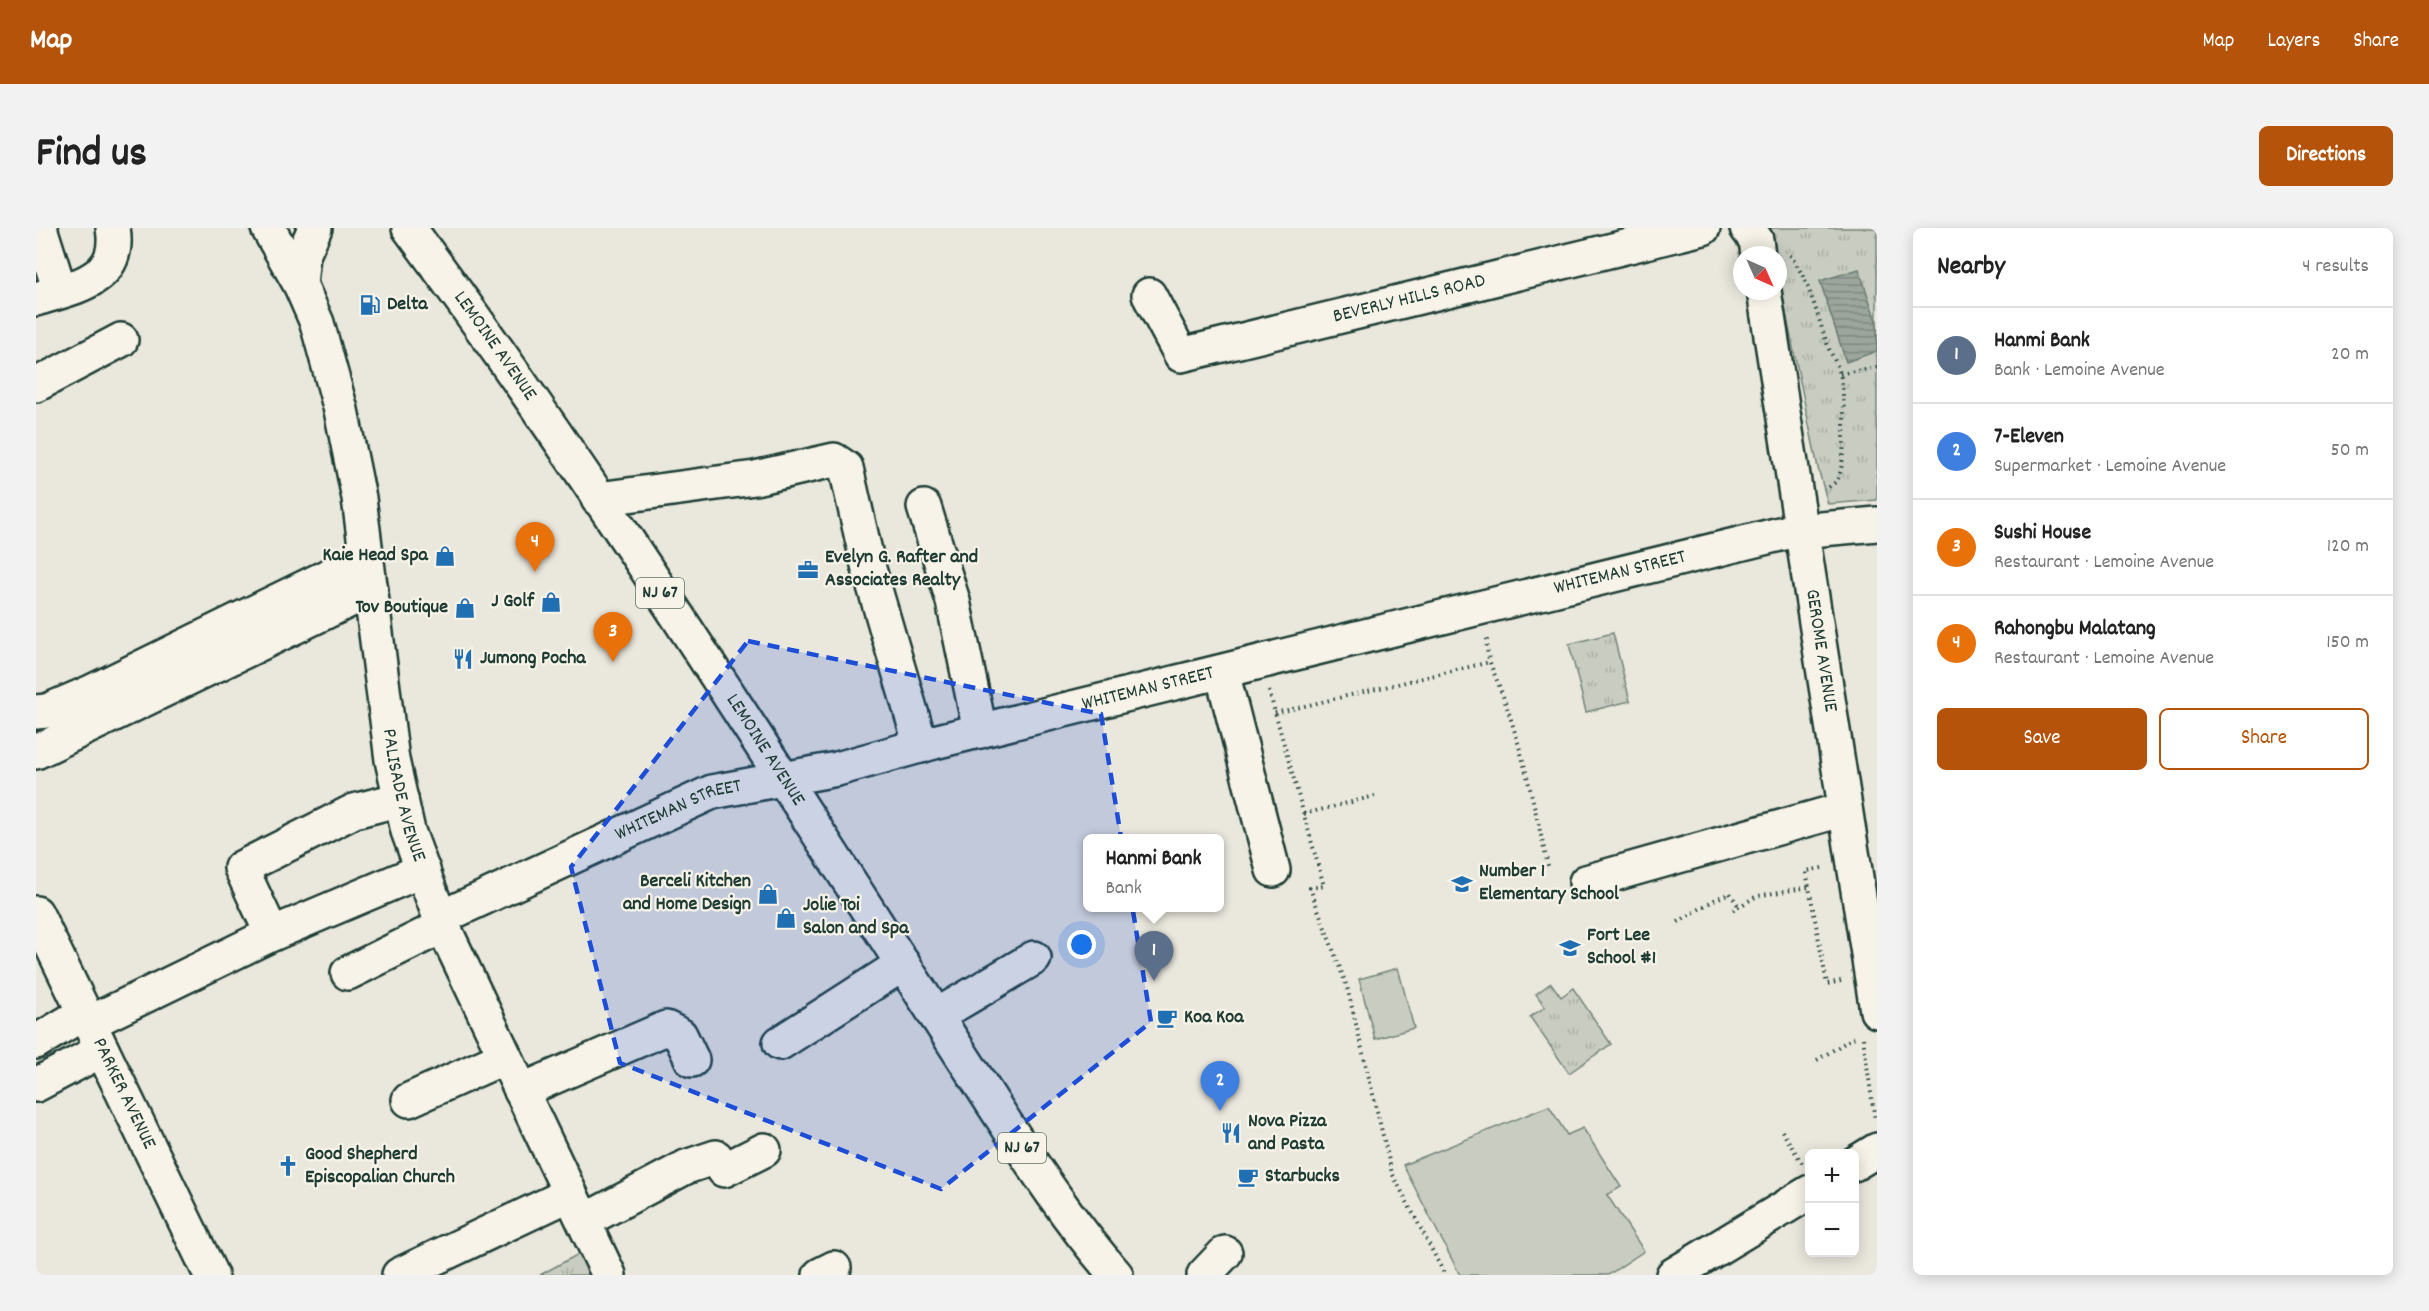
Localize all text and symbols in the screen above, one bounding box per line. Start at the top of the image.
text: Map [30,22,72,62]
text: Map [2203,27,2234,57]
text: Layers [2267,27,2320,57]
text: Share [2353,27,2399,57]
text: Find us [36,126,147,186]
button: Directions [2259,126,2393,186]
north arrow [1733,246,1787,300]
text: Nearby [1937,249,2005,286]
text: 4 results [2302,253,2369,281]
street label: BEVERLY HILLS ROAD [1330,267,1488,331]
street label: LEMOINE AVENUE [446,286,543,407]
place label: Delta [387,291,428,319]
fuel station icon: Delta [358,293,382,317]
text: Hanmi Bank [1994,326,2090,357]
text: 1 [1954,341,1959,369]
text: 20 m [2331,341,2369,369]
text: Bank · Lemoine Avenue [1994,357,2165,385]
text: 7-Eleven [1994,422,2064,453]
text: 2 [1952,437,1961,465]
text: 50 m [2331,437,2369,465]
text: Supermarket · Lemoine Avenue [1994,453,2226,481]
text: Sushi House [1994,518,2091,549]
pin: 4 [516,522,554,572]
text: 3 [1952,533,1961,561]
text: 120 m [2327,533,2369,561]
place label: Kaie Head Spa [323,542,429,570]
shop icon: Kaie Head Spa [433,544,457,568]
place label: Evelyn G. Rafter and Associates Realty [825,544,978,595]
street label: WHITEMAN STREET [1551,544,1689,603]
text: Restaurant · Lemoine Avenue [1994,549,2214,577]
office icon: Evelyn G. Rafter and Associates Realty [796,558,820,582]
road number: NJ 67 [636,578,684,608]
street label: GEROME AVENUE [1797,587,1844,714]
place label: J Golf [491,588,535,616]
shop icon: J Golf [539,590,563,614]
place label: Tov Boutique [356,594,448,622]
shop icon: Tov Boutique [453,596,477,620]
pin: 3 [594,612,632,662]
text: Rahongbu Malatang [1994,614,2156,645]
text: 4 [1952,629,1961,657]
text: 150 m [2326,629,2369,657]
place label: Jumong Pocha [480,645,586,673]
text: Restaurant · Lemoine Avenue [1994,645,2214,673]
restaurant icon: Jumong Pocha [451,647,475,671]
street label: WHITEMAN STREET [1079,660,1217,719]
street label: LEMOINE AVENUE [718,689,811,812]
button: Save [1937,708,2147,770]
button: Share [2159,708,2369,770]
street label: PALISADE AVENUE [374,727,432,866]
street label: WHITEMAN STREET [611,773,744,849]
popup [1083,834,1224,912]
text: Hanmi Bank [1106,844,1201,875]
place label: Number 1 Elementary School [1479,858,1619,909]
place label: Berceli Kitchen and Home Design [623,868,751,919]
school or university icon: Number 1 Elementary School [1450,872,1474,896]
text: Bank [1106,875,1142,903]
shop icon: Berceli Kitchen and Home Design [756,882,780,906]
place label: Jolie Toi Salon and Spa [803,892,909,943]
shop icon: Jolie Toi Salon and Spa [774,906,798,930]
place label: Fort Lee School #1 [1587,922,1656,973]
your location [1067,930,1096,959]
pin: 1 [1134,932,1174,981]
school or university icon: Fort Lee School #1 [1558,936,1582,960]
place label: Koa Koa [1184,1004,1244,1032]
cafe icon: Koa Koa [1155,1006,1179,1030]
street label: PARKER AVENUE [85,1034,162,1154]
pin: 2 [1200,1062,1240,1111]
place label: Nova Pizza and Pasta [1248,1108,1327,1159]
restaurant icon: Nova Pizza and Pasta [1219,1121,1243,1145]
road number: NJ 67 [998,1133,1046,1163]
place label: Good Shepherd Episcopalian Church [305,1141,455,1192]
map controls [1805,1149,1859,1257]
button: + [1805,1149,1859,1203]
church icon: Good Shepherd Episcopalian Church [276,1154,300,1178]
place label: Starbucks [1265,1163,1340,1191]
cafe icon: Starbucks [1236,1165,1260,1189]
button: − [1805,1203,1859,1257]

